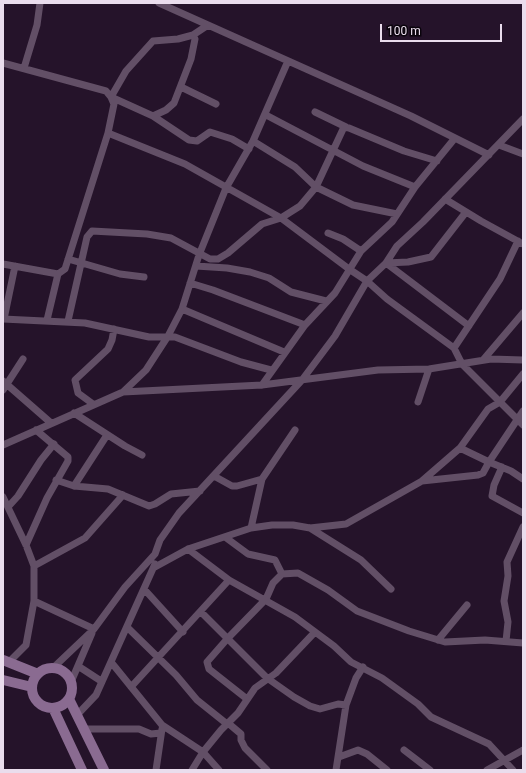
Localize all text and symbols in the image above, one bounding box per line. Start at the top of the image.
scale bar [382,16,504,42]
text: 100 m [387,24,421,38]

